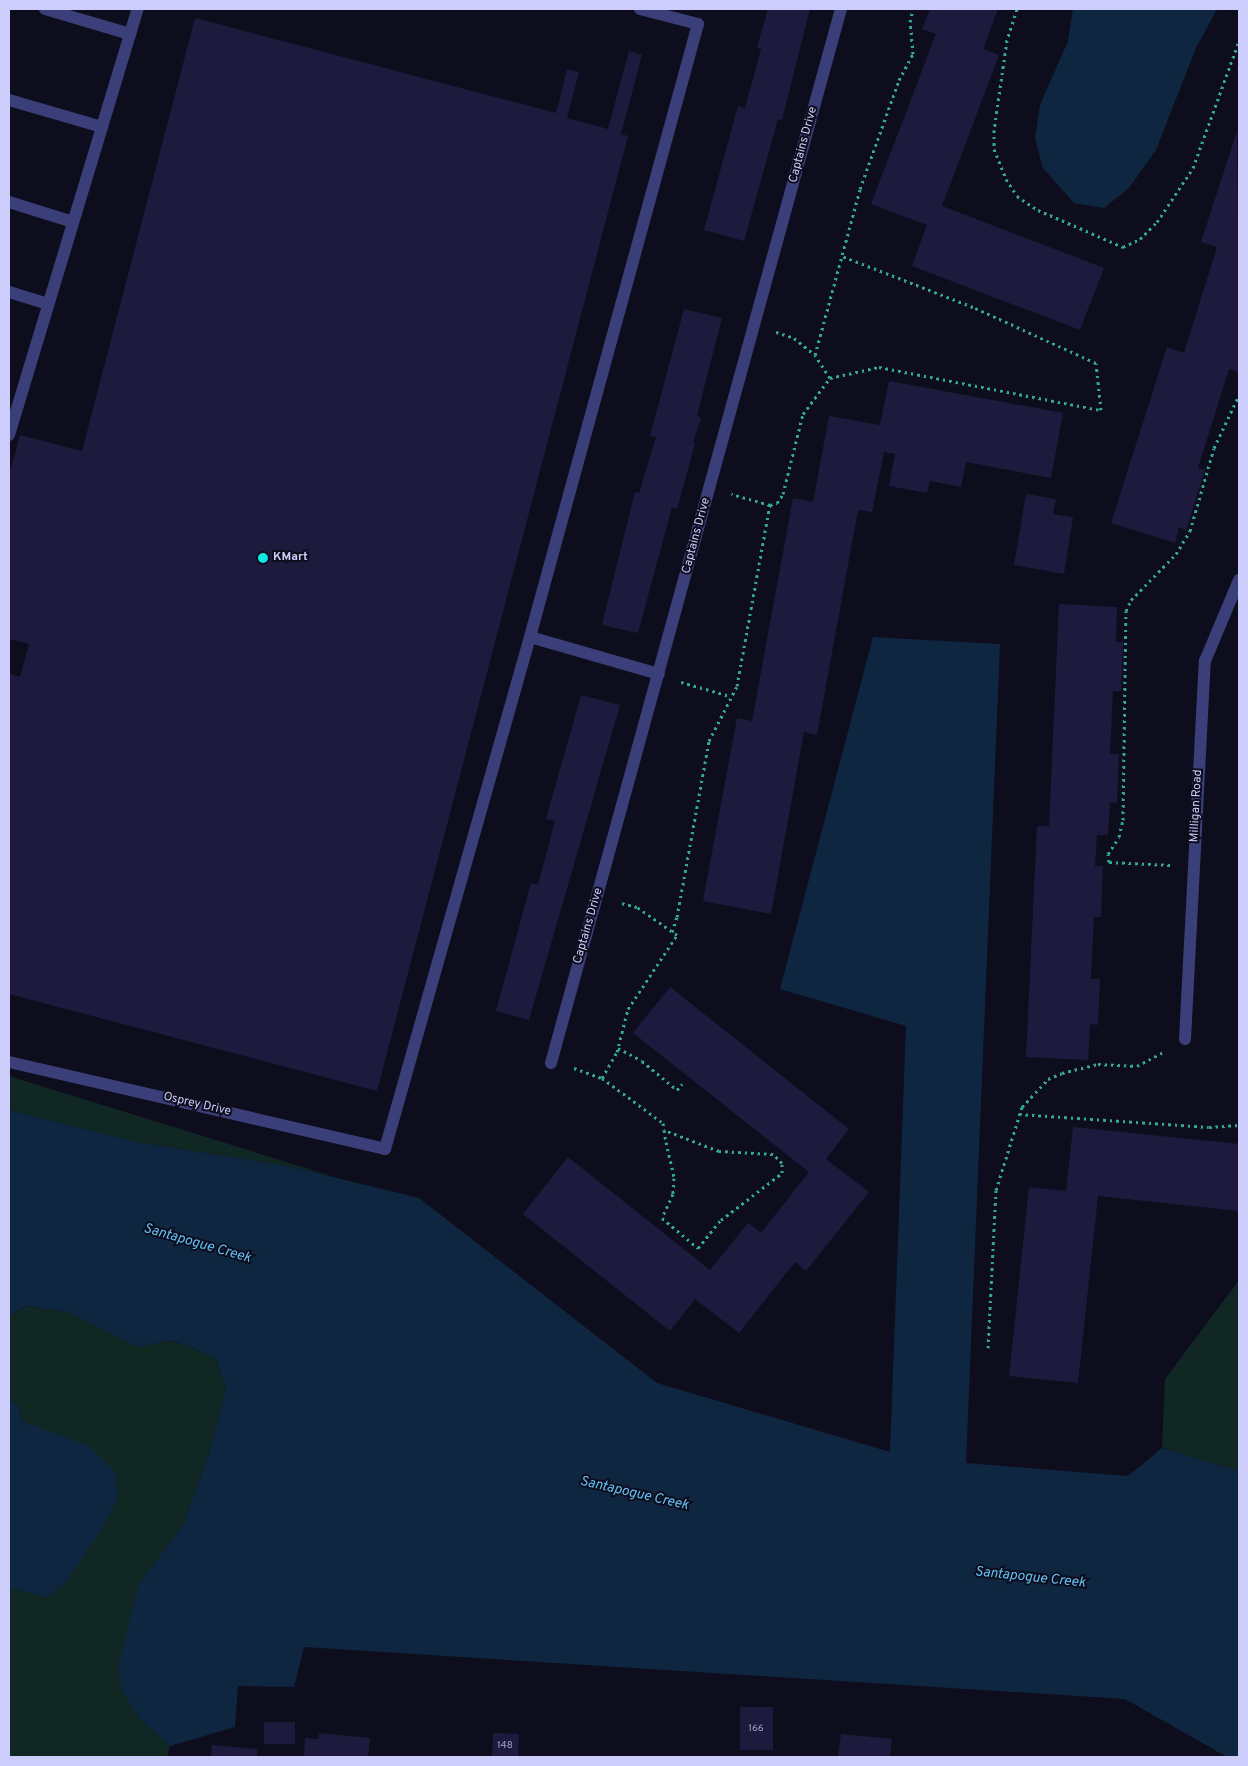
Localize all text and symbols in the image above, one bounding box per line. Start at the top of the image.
street label: Captains Drive [787,105,821,185]
street label: Captains Drive [680,496,714,576]
place label: KMart [273,551,308,565]
marker: KMart [257,552,269,564]
street label: Milligan Road [1188,769,1206,843]
street label: Captains Drive [571,886,607,966]
street label: Osprey Drive [162,1090,232,1120]
water label: Santapogue Creek [141,1221,253,1267]
water label: Santapogue Creek [578,1473,690,1515]
water label: Santapogue Creek [974,1564,1086,1592]
house number: 166 [748,1723,764,1735]
house number: 148 [497,1740,513,1752]

